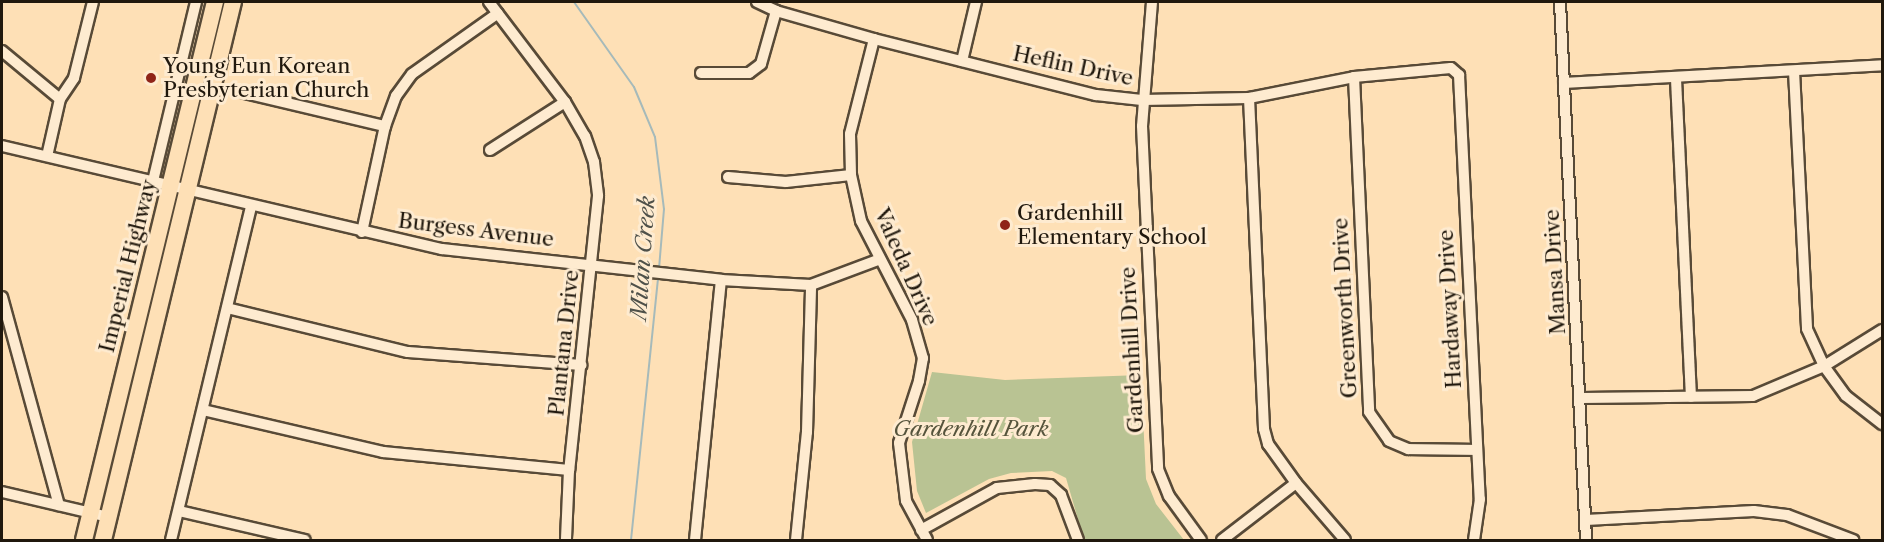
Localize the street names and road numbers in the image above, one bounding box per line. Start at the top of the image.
street label: Heflin Drive [1011,41,1135,91]
street label: Imperial Highway [94,177,162,355]
street label: Valeda Drive [869,204,943,330]
street label: Burgess Avenue [396,208,556,252]
street label: Mansa Drive [1539,209,1571,335]
street label: Greenworth Drive [1328,217,1362,399]
street label: Hardaway Drive [1433,228,1467,390]
street label: Gardenhill Drive [1115,266,1149,434]
street label: Plantana Drive [544,268,584,418]

